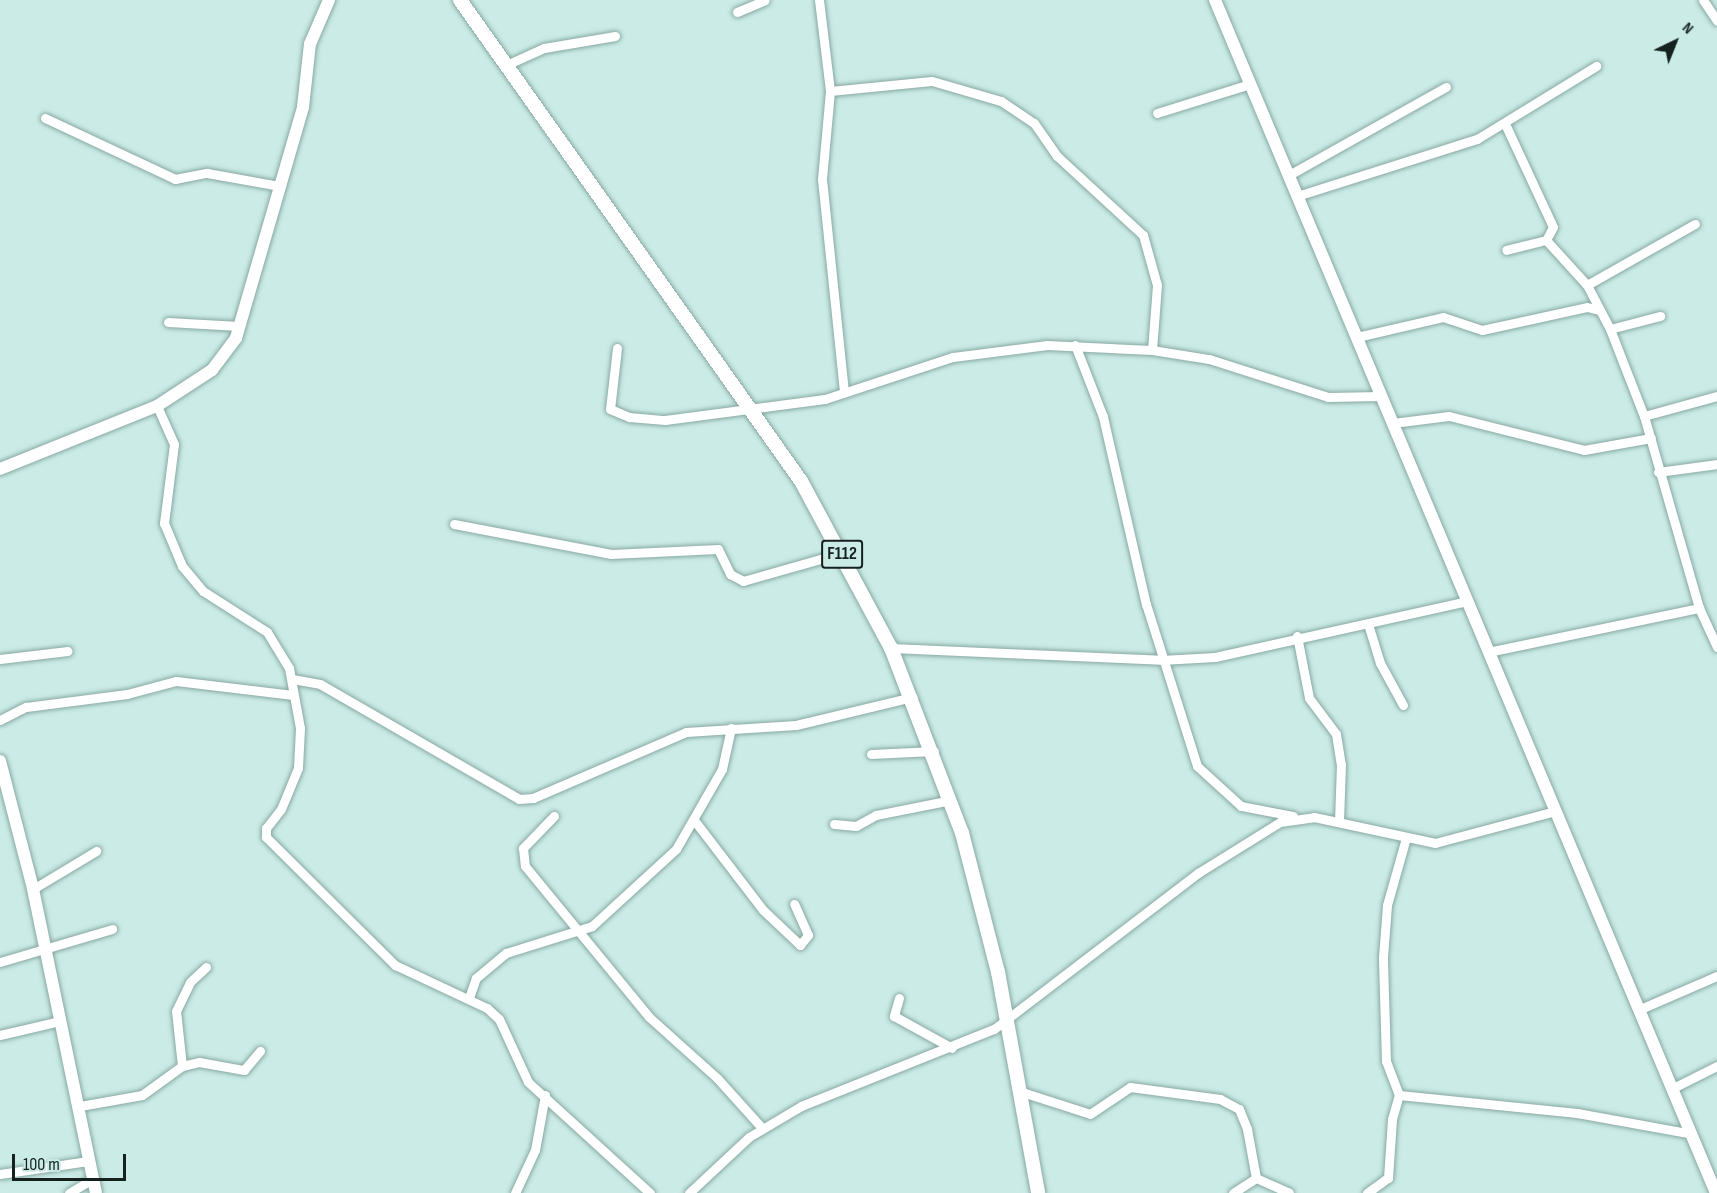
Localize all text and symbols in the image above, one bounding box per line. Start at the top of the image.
north arrow [1645,12,1705,72]
text: N [1678,19,1697,38]
road number: F112 [821,539,863,569]
scale bar [15,1142,129,1180]
text: 100 m [23,1154,60,1175]

